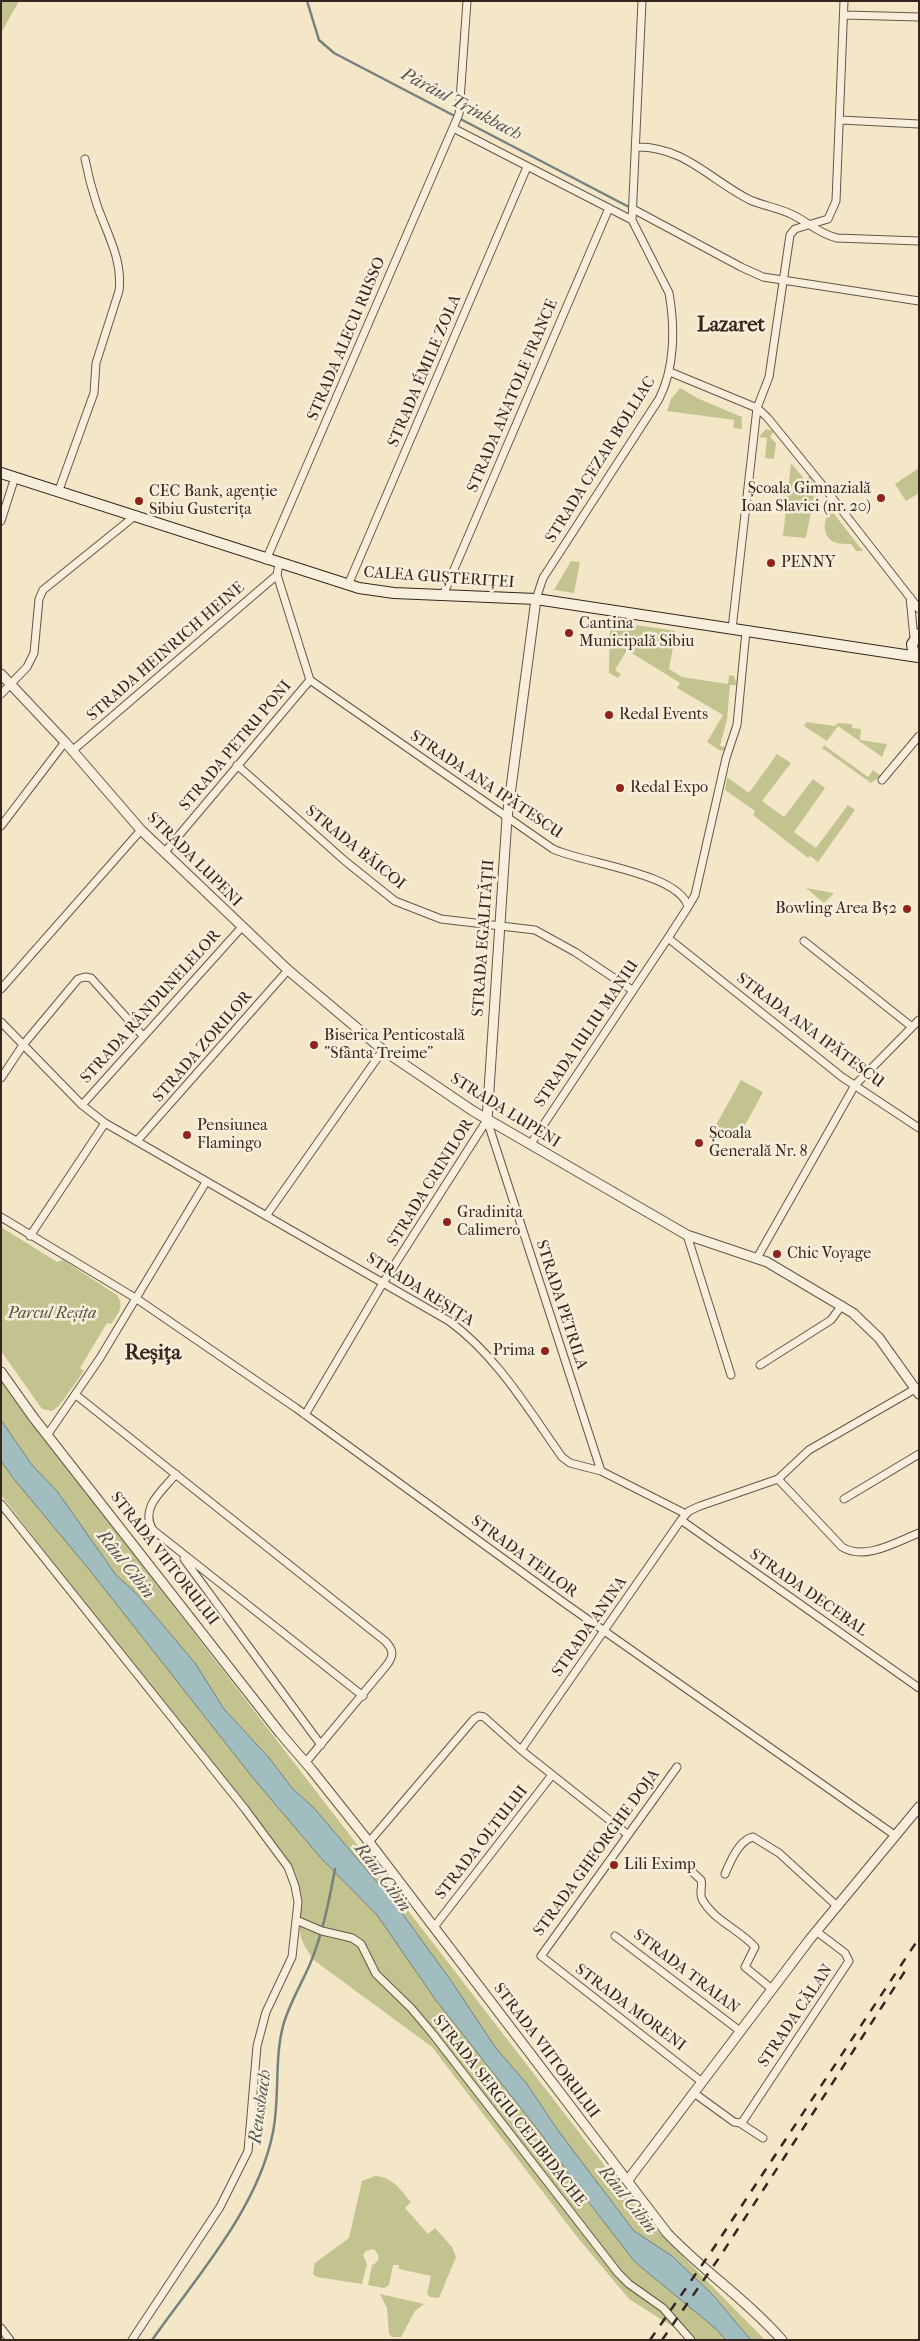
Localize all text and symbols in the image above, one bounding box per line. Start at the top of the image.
water label: Pârâul Trinkbach [397,64,525,146]
street label: STRADA ALECU RUSSO [304,254,390,424]
street label: STRADA ÉMILE ZOLA [384,292,466,450]
street label: STRADA ANATOLE FRANCE [464,297,562,495]
district label: Lazaret [697,313,765,339]
street label: STRADA CEZAR BOLLIAC [542,373,660,547]
place label: Școala Gimnazială Ioan Slavici (nr. 20) [741,479,871,517]
place label: CEC Bank, agenție Sibiu Gusterița [149,482,277,520]
marker: Școala Gimnazială Ioan Slavici (nr. 20) [875,492,887,504]
marker: CEC Bank, agenție Sibiu Gusterița [133,495,145,507]
place label: PENNY [781,553,836,573]
marker: PENNY [765,557,777,569]
street label: CALEA GUȘTERIȚEI [363,563,515,593]
street label: STRADA HEINRICH HEINE [83,578,249,726]
place label: Cantina Municipală Sibiu [579,614,694,652]
marker: Cantina Municipală Sibiu [563,627,575,639]
street label: STRADA PETRU PONI [176,677,296,815]
place label: Redal Events [619,705,708,725]
marker: Redal Events [603,709,615,721]
street label: STRADA ANA IPĂTESCU [406,727,566,843]
place label: Redal Expo [630,778,708,798]
marker: Redal Expo [614,782,626,794]
street label: STRADA BĂICOI [301,802,409,894]
street label: STRADA LUPENI [143,809,245,911]
street label: STRADA EGALITĂȚII [469,859,499,1017]
place label: Bowling Area B52 [775,899,897,919]
marker: Bowling Area B52 [901,903,913,915]
street label: STRADA RÂNDUNELELOR [77,926,225,1088]
street label: STRADA IULIU MANIU [531,957,643,1111]
street label: STRADA ANA IPĂTESCU [732,969,888,1093]
street label: STRADA ZORILOR [149,987,257,1107]
place label: Biserica Penticostală "Sfânta Treime" [324,1026,465,1064]
marker: Biserica Penticostală "Sfânta Treime" [308,1039,320,1051]
street label: STRADA LUPENI [446,1069,564,1153]
street label: STRADA CRINILOR [384,1115,478,1251]
place label: Pensiunea Flamingo [197,1116,268,1154]
place label: Școala Generală Nr. 8 [709,1124,807,1162]
marker: Pensiunea Flamingo [181,1129,193,1141]
marker: Școala Generală Nr. 8 [693,1137,705,1149]
place label: Gradinita Calimero [457,1203,523,1241]
marker: Gradinita Calimero [441,1216,453,1228]
street label: STRADA PETRILA [531,1238,591,1372]
place label: Chic Voyage [787,1244,871,1264]
marker: Chic Voyage [771,1248,783,1260]
street label: STRADA REȘIȚA [362,1249,478,1331]
park label: Parcul Reșița [8,1304,96,1324]
district label: Reșița [125,1341,181,1367]
place label: Prima [493,1341,535,1361]
marker: Prima [539,1345,551,1357]
street label: STRADA VIITORULUI [106,1488,222,1630]
street label: STRADA TEILOR [467,1512,581,1602]
water label: Râul Cibin [91,1526,159,1604]
street label: STRADA DECEBAL [745,1545,871,1641]
street label: STRADA ANINA [548,1573,632,1681]
street label: STRADA GHEORGHE DOJA [530,1766,664,1940]
street label: STRADA OLTULUI [432,1782,532,1904]
water label: Râul Cibin [349,1839,415,1917]
place label: Lili Eximp [624,1855,696,1875]
marker: Lili Eximp [608,1859,620,1871]
street label: STRADA TRAIAN [629,1926,743,2018]
street label: STRADA MORENI [571,1960,689,2056]
street label: STRADA CĂLAN [754,1961,838,2071]
street label: STRADA VIITORULUI [489,1980,603,2122]
street label: STRADA SERGIU CELIBIDACHE [428,2012,590,2210]
water label: Reussbach [245,2068,277,2146]
water label: Râul Cibin [593,2162,661,2238]

